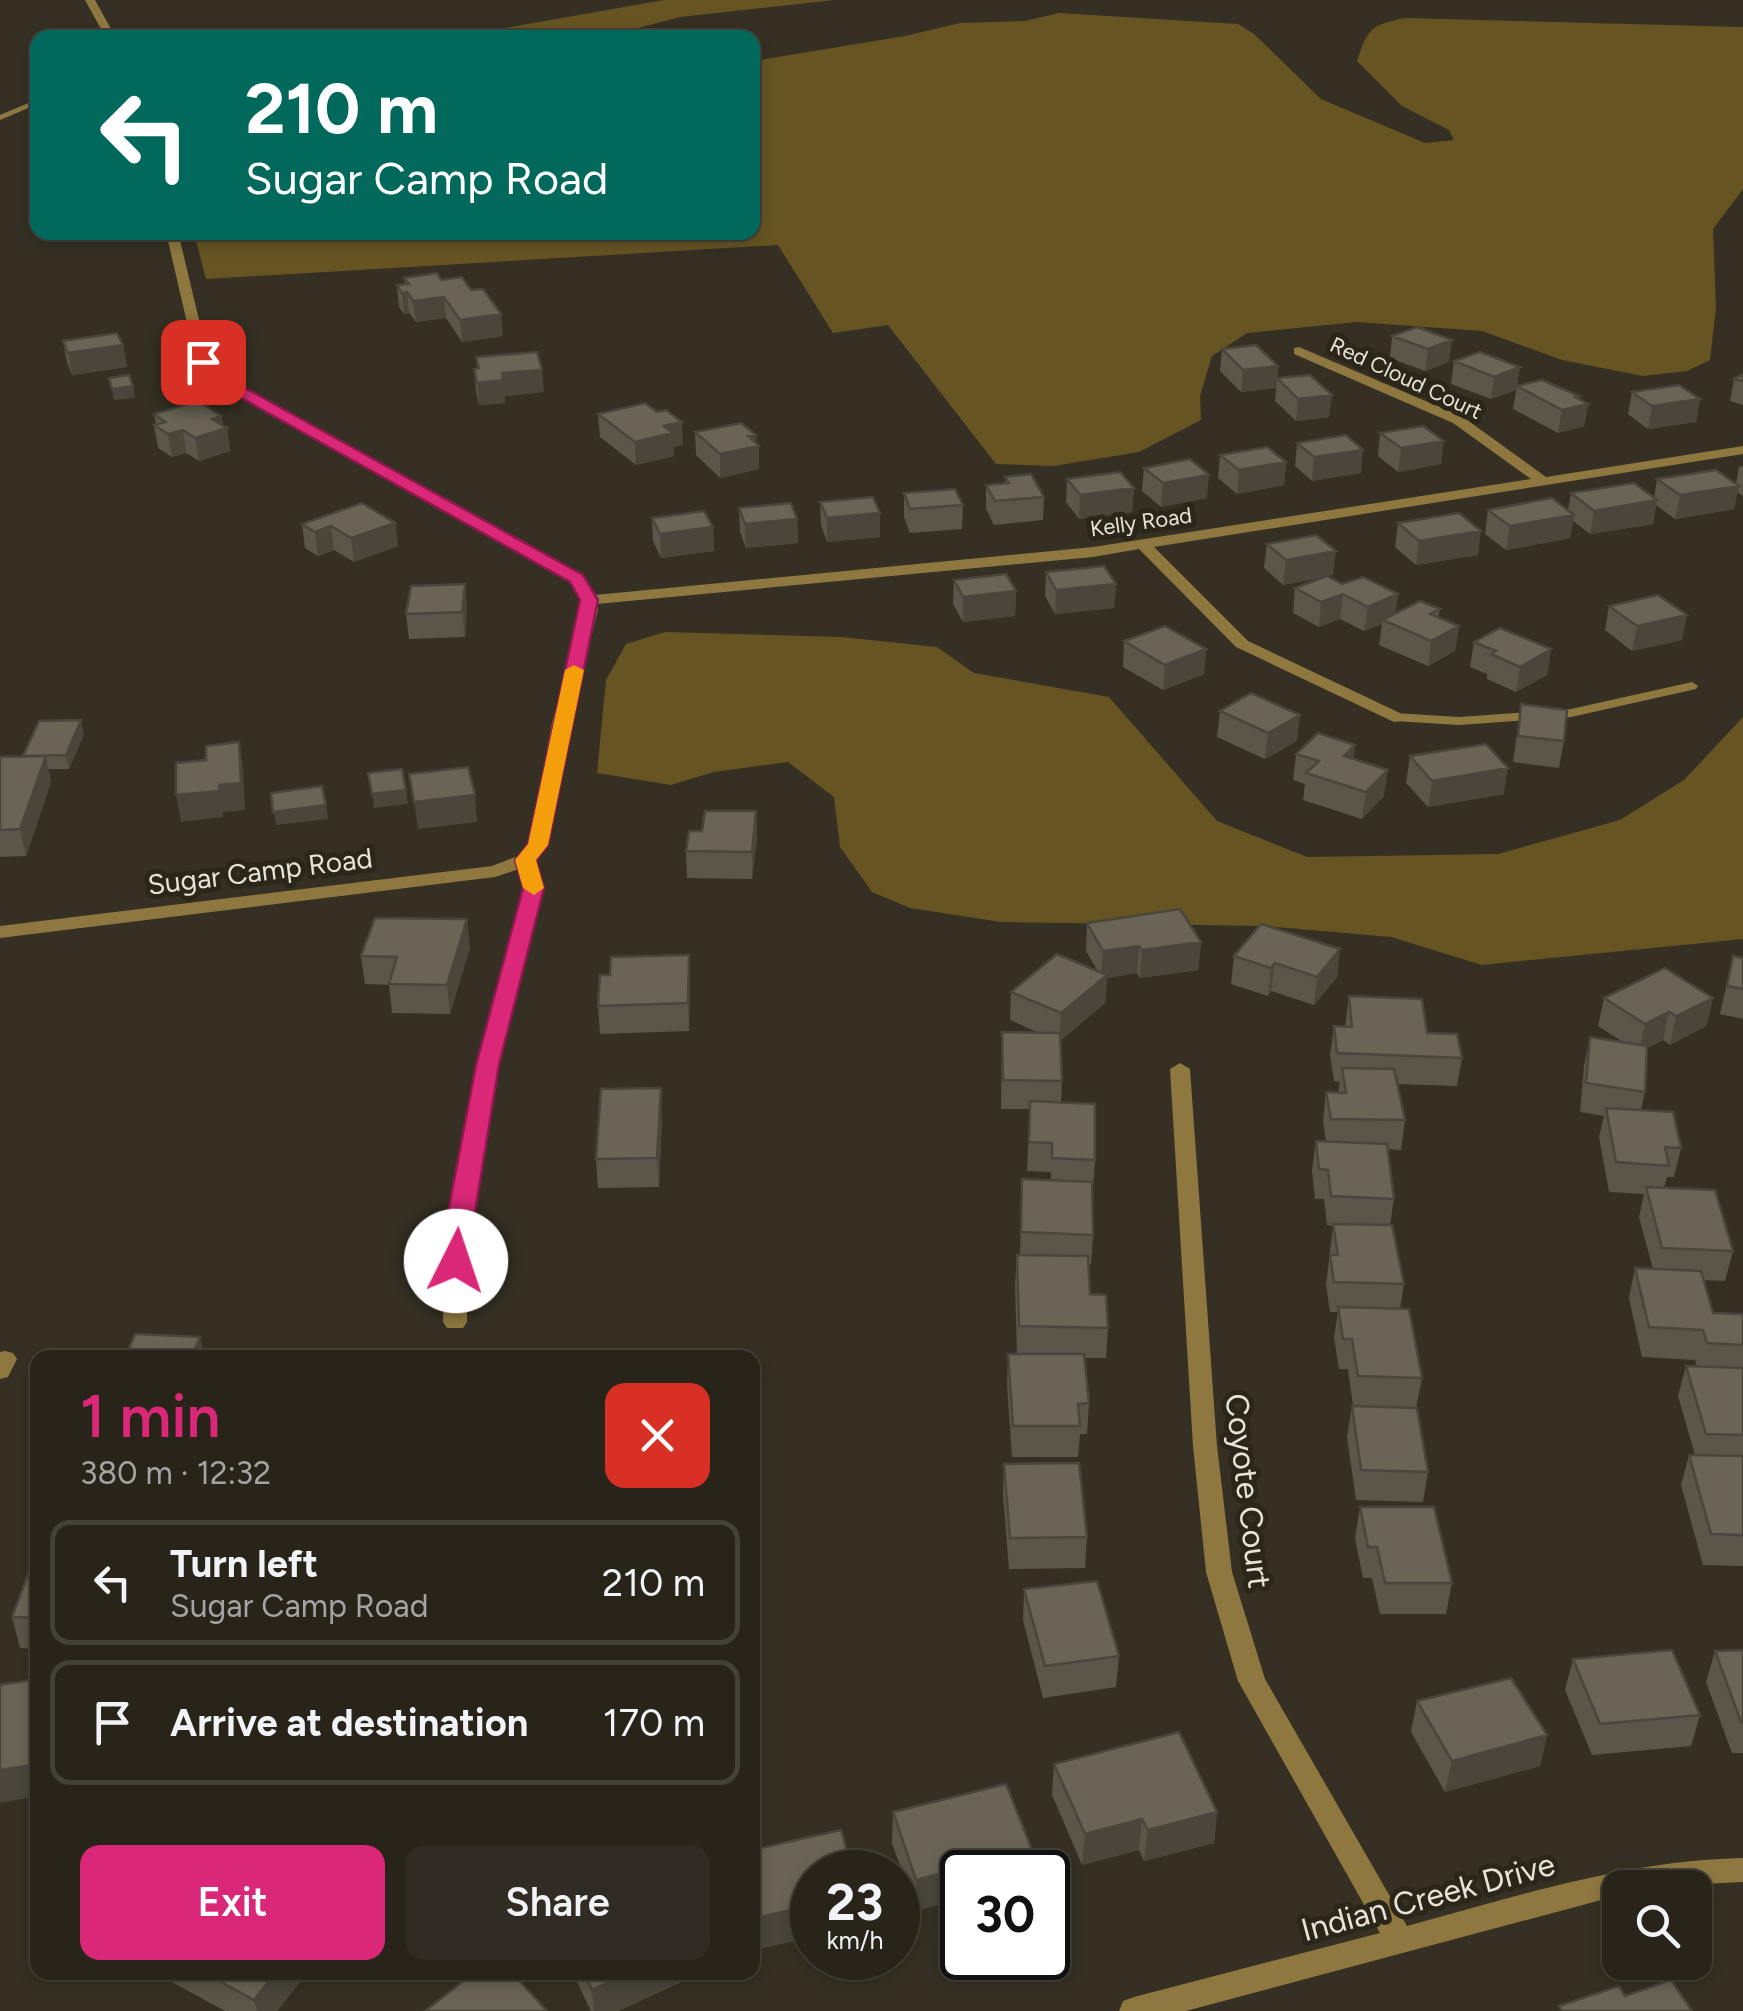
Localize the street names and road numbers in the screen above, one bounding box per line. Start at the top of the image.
street label: Red Cloud Court [1326,331,1486,425]
street label: Kelly Road [1088,501,1194,543]
street label: Sugar Camp Road [146,840,374,902]
street label: Coyote Court [1217,1391,1279,1591]
street label: Indian Creek Drive [1297,1845,1559,1949]

